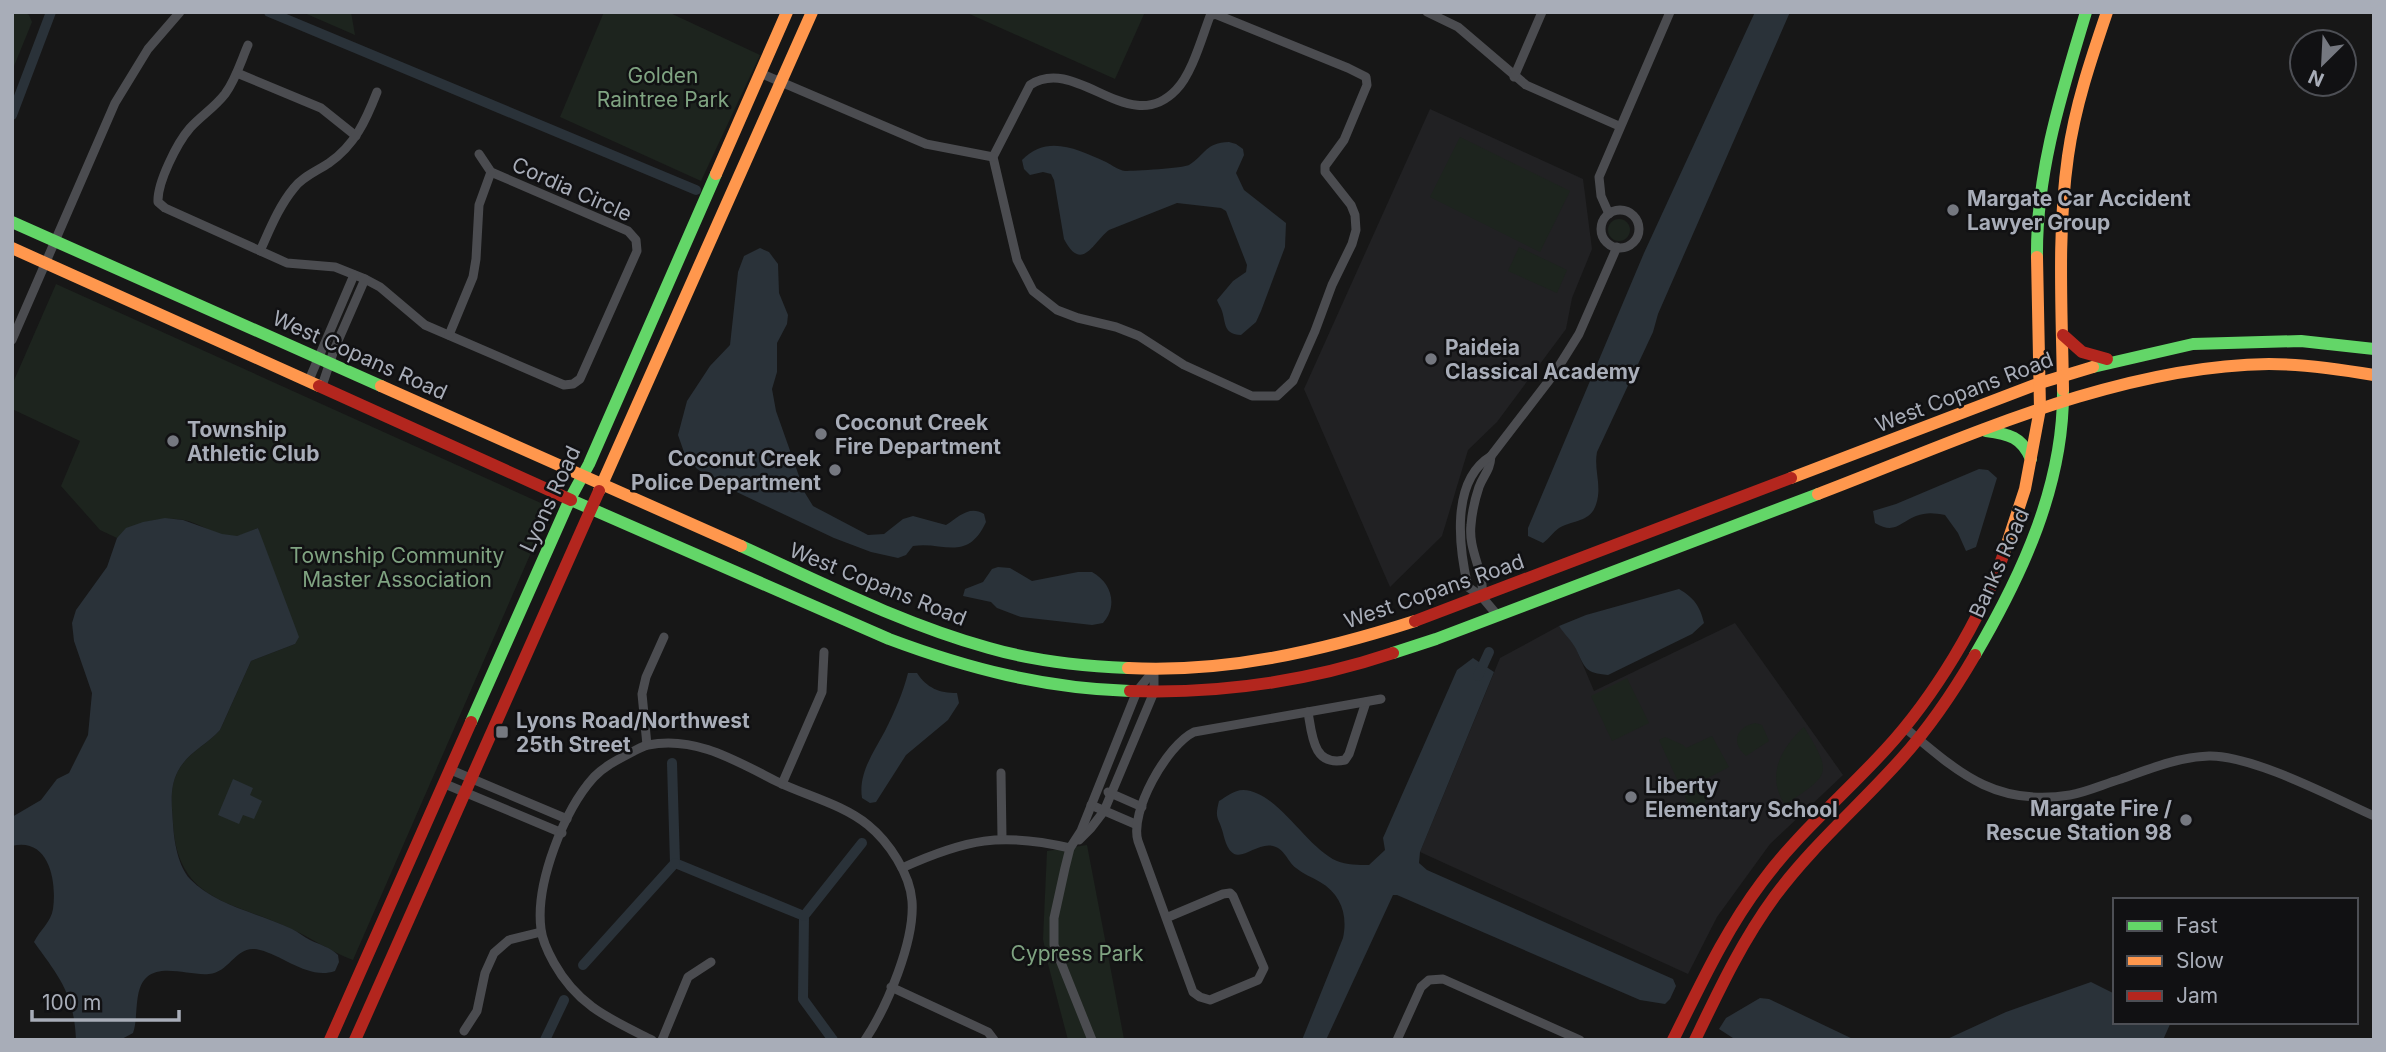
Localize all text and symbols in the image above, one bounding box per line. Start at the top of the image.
north arrow [2288,28,2358,98]
park label: Golden Raintree Park [597,63,730,112]
text: N [2305,65,2328,92]
street label: Cordia Circle [508,151,636,227]
place label: Margate Car Accident Lawyer Group [1967,186,2191,235]
marker: Margate Car Accident Lawyer Group [1945,202,1961,218]
street label: West Copans Road [269,305,451,405]
place label: Paideia Classical Academy [1445,335,1641,384]
street label: West Copans Road [1871,347,2057,437]
marker: Paideia Classical Academy [1423,351,1439,367]
place label: Coconut Creek Fire Department [835,410,1001,459]
place label: Township Athletic Club [187,417,319,466]
marker: Coconut Creek Fire Department [813,426,829,442]
marker: Township Athletic Club [165,433,181,449]
street label: Lyons Road [514,442,586,556]
place label: Coconut Creek Police Department [631,446,822,495]
marker: Coconut Creek Police Department [827,462,843,478]
street label: Banks Road [1964,504,2034,622]
street label: West Copans Road [786,537,970,631]
park label: Township Community Master Association [290,543,505,592]
street label: West Copans Road [1341,548,1527,634]
place label: Lyons Road/Northwest 25th Street [516,708,750,757]
marker: Lyons Road/Northwest 25th Street [494,724,510,740]
place label: Liberty Elementary School [1645,773,1838,822]
marker: Liberty Elementary School [1623,789,1639,805]
place label: Margate Fire / Rescue Station 98 [1986,796,2172,845]
marker: Margate Fire / Rescue Station 98 [2178,812,2194,828]
legend [2113,898,2358,1024]
text: Fast [2176,913,2218,938]
park label: Cypress Park [1011,941,1144,966]
text: Slow [2176,948,2224,973]
scale bar [32,978,178,1022]
text: Jam [2176,983,2218,1008]
text: 100 m [42,990,101,1015]

